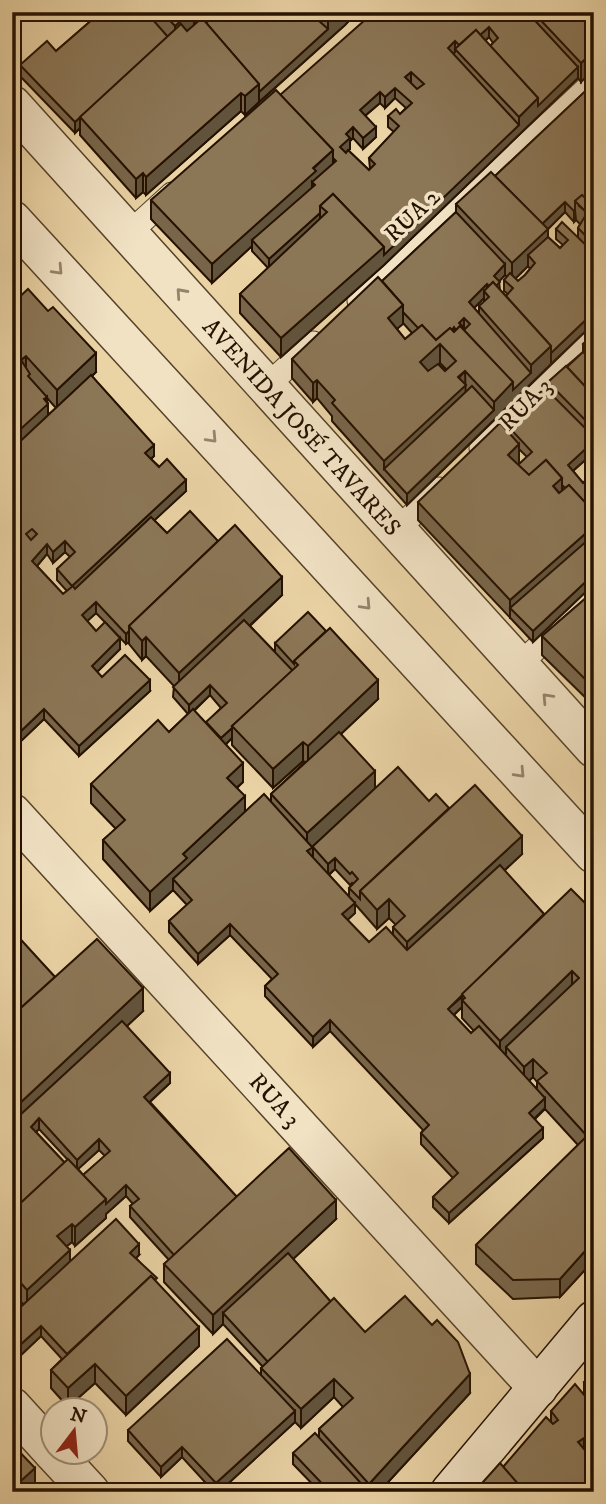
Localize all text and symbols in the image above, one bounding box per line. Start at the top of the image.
street label: RUA 2 [378,182,447,249]
one-way arrow [50,262,63,275]
one-way arrow [177,288,190,301]
street label: AVENIDA JOSÉ TAVARES [196,313,407,543]
street label: RUA 3 [493,372,559,438]
one-way arrow [204,430,216,443]
one-way arrow [358,597,370,610]
one-way arrow [543,693,556,706]
one-way arrow [511,765,524,778]
street label: RUA 3 [242,1067,306,1134]
north arrow [38,1396,108,1466]
text: N [68,1403,89,1429]

